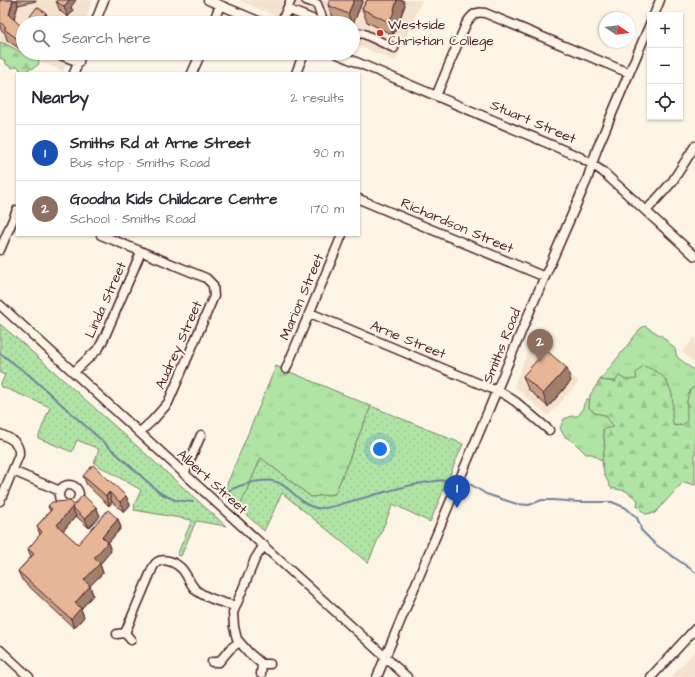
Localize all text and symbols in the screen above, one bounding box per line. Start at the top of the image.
north arrow [599,12,635,48]
map controls [647,12,683,120]
button: + [647,12,683,48]
place label: Westside Christian College [388,15,494,51]
search box [16,16,360,60]
icon: search [30,27,52,49]
text: Search here [62,28,151,49]
marker: Westside Christian College [375,28,385,38]
button: − [647,48,683,84]
button: locate [647,84,683,120]
text: Nearby [32,86,89,110]
text: 2 results [290,89,344,107]
street label: Stuart Street [487,95,579,149]
text: Smiths Rd at Arne Street [70,133,250,154]
text: 1 [44,144,46,162]
text: 90 m [313,144,344,162]
text: Bus stop · Smiths Road [70,154,210,172]
text: Goodna Kids Childcare Centre [70,189,277,210]
street label: Richardson Street [398,193,517,259]
text: 2 [41,200,49,218]
text: 170 m [311,200,344,218]
text: School · Smiths Road [70,210,196,228]
street label: Marion Street [275,250,329,343]
street label: Linda Street [80,258,132,341]
street label: Audrey Street [151,297,208,392]
street label: Smiths Road [478,305,526,387]
street label: Arne Street [367,316,449,364]
pin: 2 [527,329,553,362]
your location [370,439,390,459]
street label: Albert Street [172,445,252,519]
pin: 1 [444,475,470,508]

